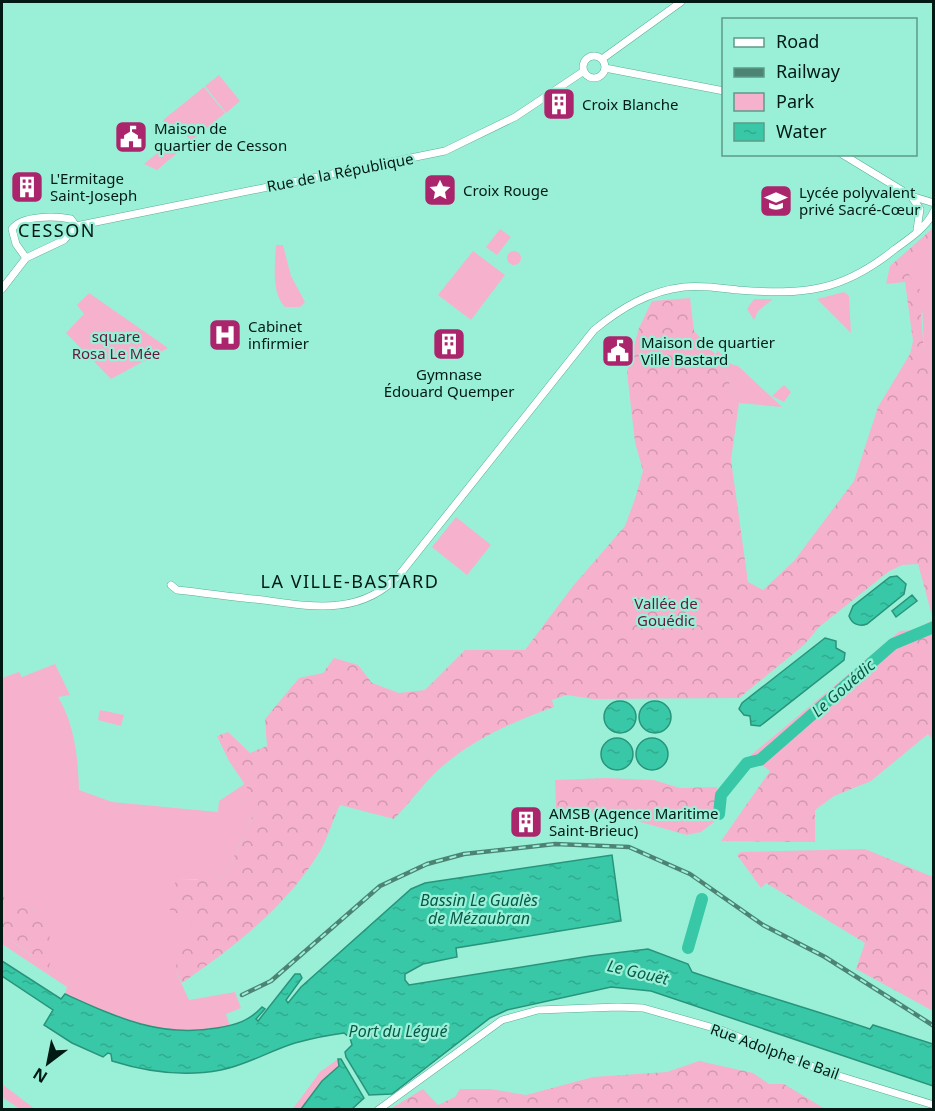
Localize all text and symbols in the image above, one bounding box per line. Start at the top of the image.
legend [722,18,917,156]
text: Road [776,29,819,53]
text: Railway [776,59,841,83]
building icon: Croix Blanche [541,86,577,122]
text: Park [776,89,814,113]
place label: Croix Blanche [582,94,678,114]
place label: Maison de quartier de Cesson [154,118,287,155]
public building icon: Maison de quartier de Cesson [113,119,149,155]
text: Water [776,119,827,143]
street label: Rue de la République [265,148,415,196]
place label: L'Ermitage Saint-Joseph [50,168,137,205]
building icon: L'Ermitage Saint-Joseph [9,169,45,205]
place icon: Croix Rouge [422,172,458,208]
place label: Croix Rouge [463,180,549,200]
place label: Lycée polyvalent privé Sacré-Cœur [799,182,920,219]
school or university icon: Lycée polyvalent privé Sacré-Cœur [758,183,794,219]
district label: CESSON [18,218,96,242]
place label: Cabinet infirmier [248,316,309,353]
hospital icon: Cabinet infirmier [207,317,243,353]
park label: square Rosa Le Mée [72,326,160,363]
building icon: Gymnase Édouard Quemper [431,326,467,362]
place label: Maison de quartier Ville Bastard [641,332,775,369]
public building icon: Maison de quartier Ville Bastard [600,333,636,369]
place label: Gymnase Édouard Quemper [384,364,514,401]
district label: LA VILLE-BASTARD [261,569,439,593]
park label: Vallée de Gouédic [634,593,698,630]
water label: Le Gouédic [807,654,880,722]
place label: AMSB (Agence Maritime Saint-Brieuc) [549,803,719,840]
building icon: AMSB (Agence Maritime Saint-Brieuc) [508,804,544,840]
water label: Bassin Le Gualès de Mézaubran [420,889,538,929]
water label: Le Gouët [605,954,671,990]
street label: Rue Adolphe le Bail [708,1018,842,1084]
water label: Port du Légué [349,1020,447,1042]
north arrow [18,1033,78,1093]
text: N [29,1063,51,1088]

